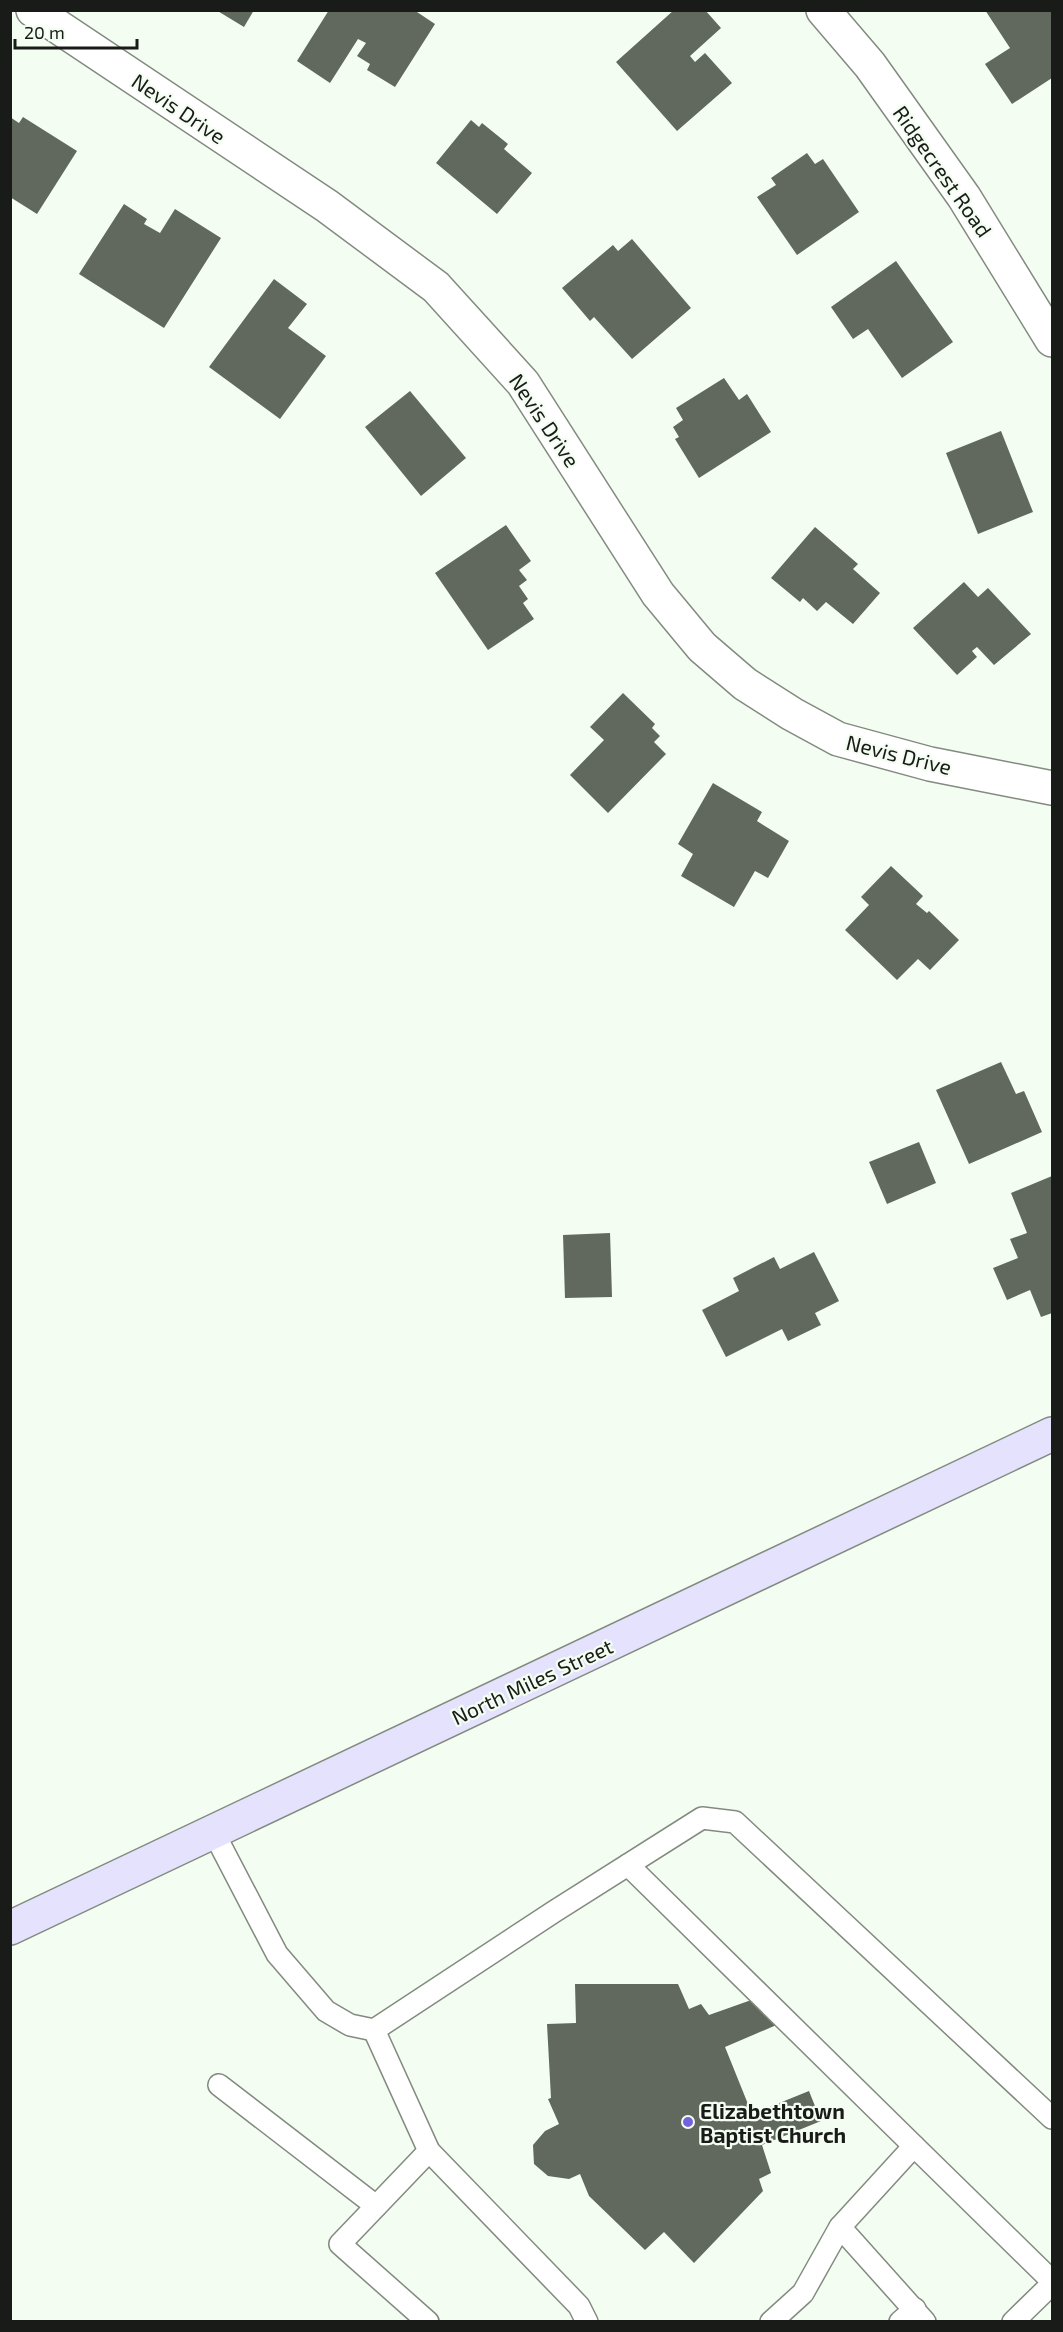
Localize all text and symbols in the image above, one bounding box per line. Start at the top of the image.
scale bar [15,12,136,50]
text: 20 m [24,21,65,43]
street label: Nevis Drive [127,68,231,148]
street label: Ridgecrest Road [888,101,998,241]
street label: Nevis Drive [505,368,585,472]
street label: Nevis Drive [844,729,954,779]
street label: North Miles Street [447,1633,617,1729]
place label: Elizabethtown Baptist Church [700,2098,846,2147]
marker: Elizabethtown Baptist Church [681,2115,695,2129]

